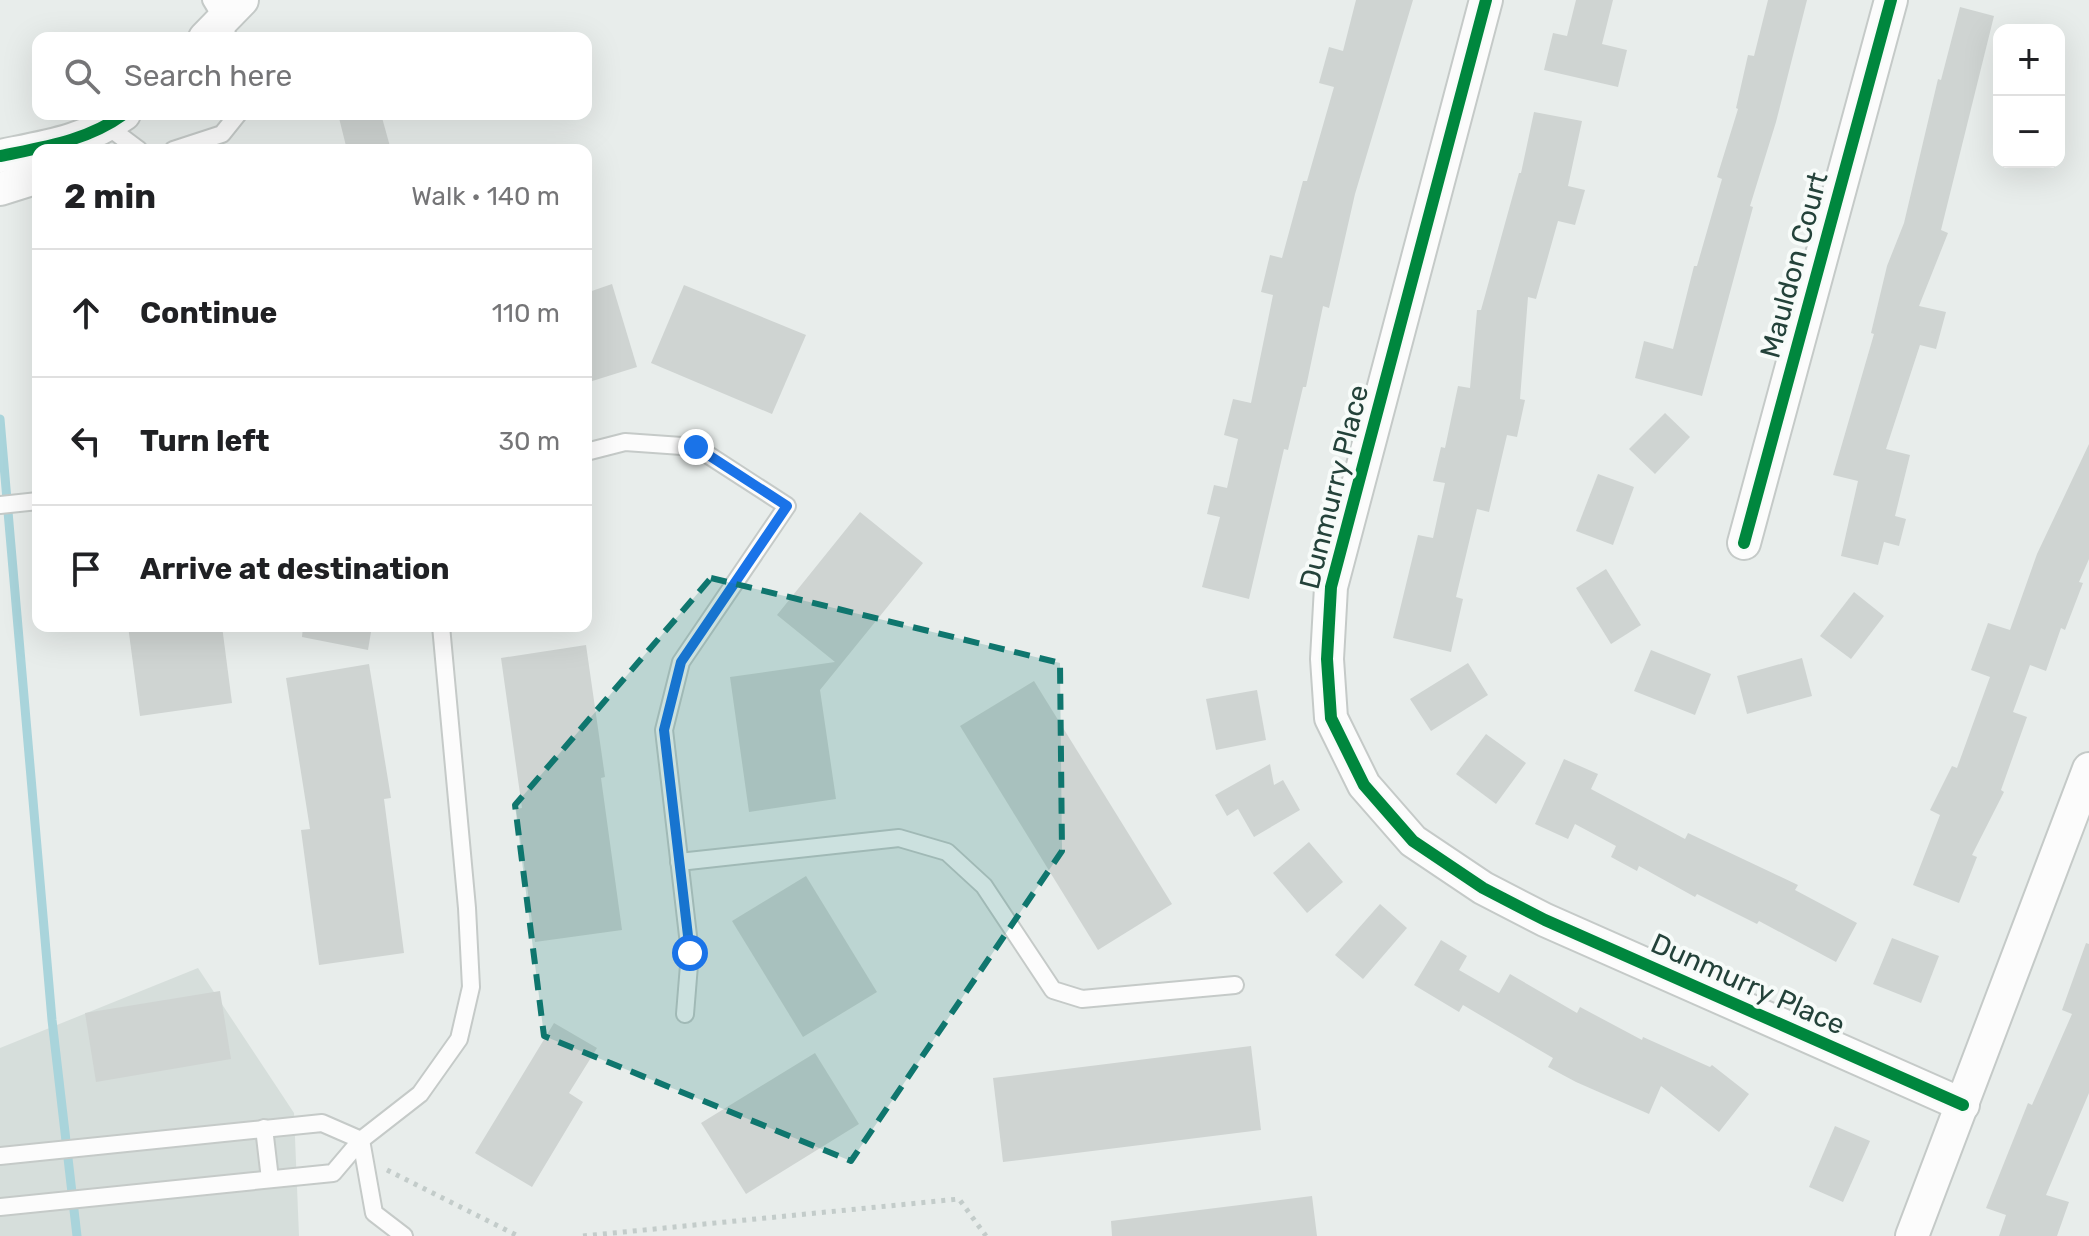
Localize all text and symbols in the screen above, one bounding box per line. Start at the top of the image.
map controls [1993,24,2065,168]
button: + [1993,24,2065,96]
search box [32,32,592,120]
icon: search [60,54,104,98]
text: Search here [124,58,292,94]
button: − [1993,96,2065,168]
street label: Mauldon Court [1753,168,1835,362]
text: 2 min [64,176,156,217]
text: Walk · 140 m [411,181,560,212]
icon: ahead [64,291,108,335]
text: Continue [140,295,277,331]
text: 110 m [492,298,560,329]
street label: Dunmurry Place [1293,382,1375,592]
icon: left [64,419,108,463]
text: Turn left [140,423,270,459]
text: 30 m [498,426,560,457]
route end [678,429,714,465]
icon: arrive [64,547,108,591]
text: Arrive at destination [140,551,450,587]
street label: Dunmurry Place [1646,926,1850,1042]
route start [672,935,708,971]

